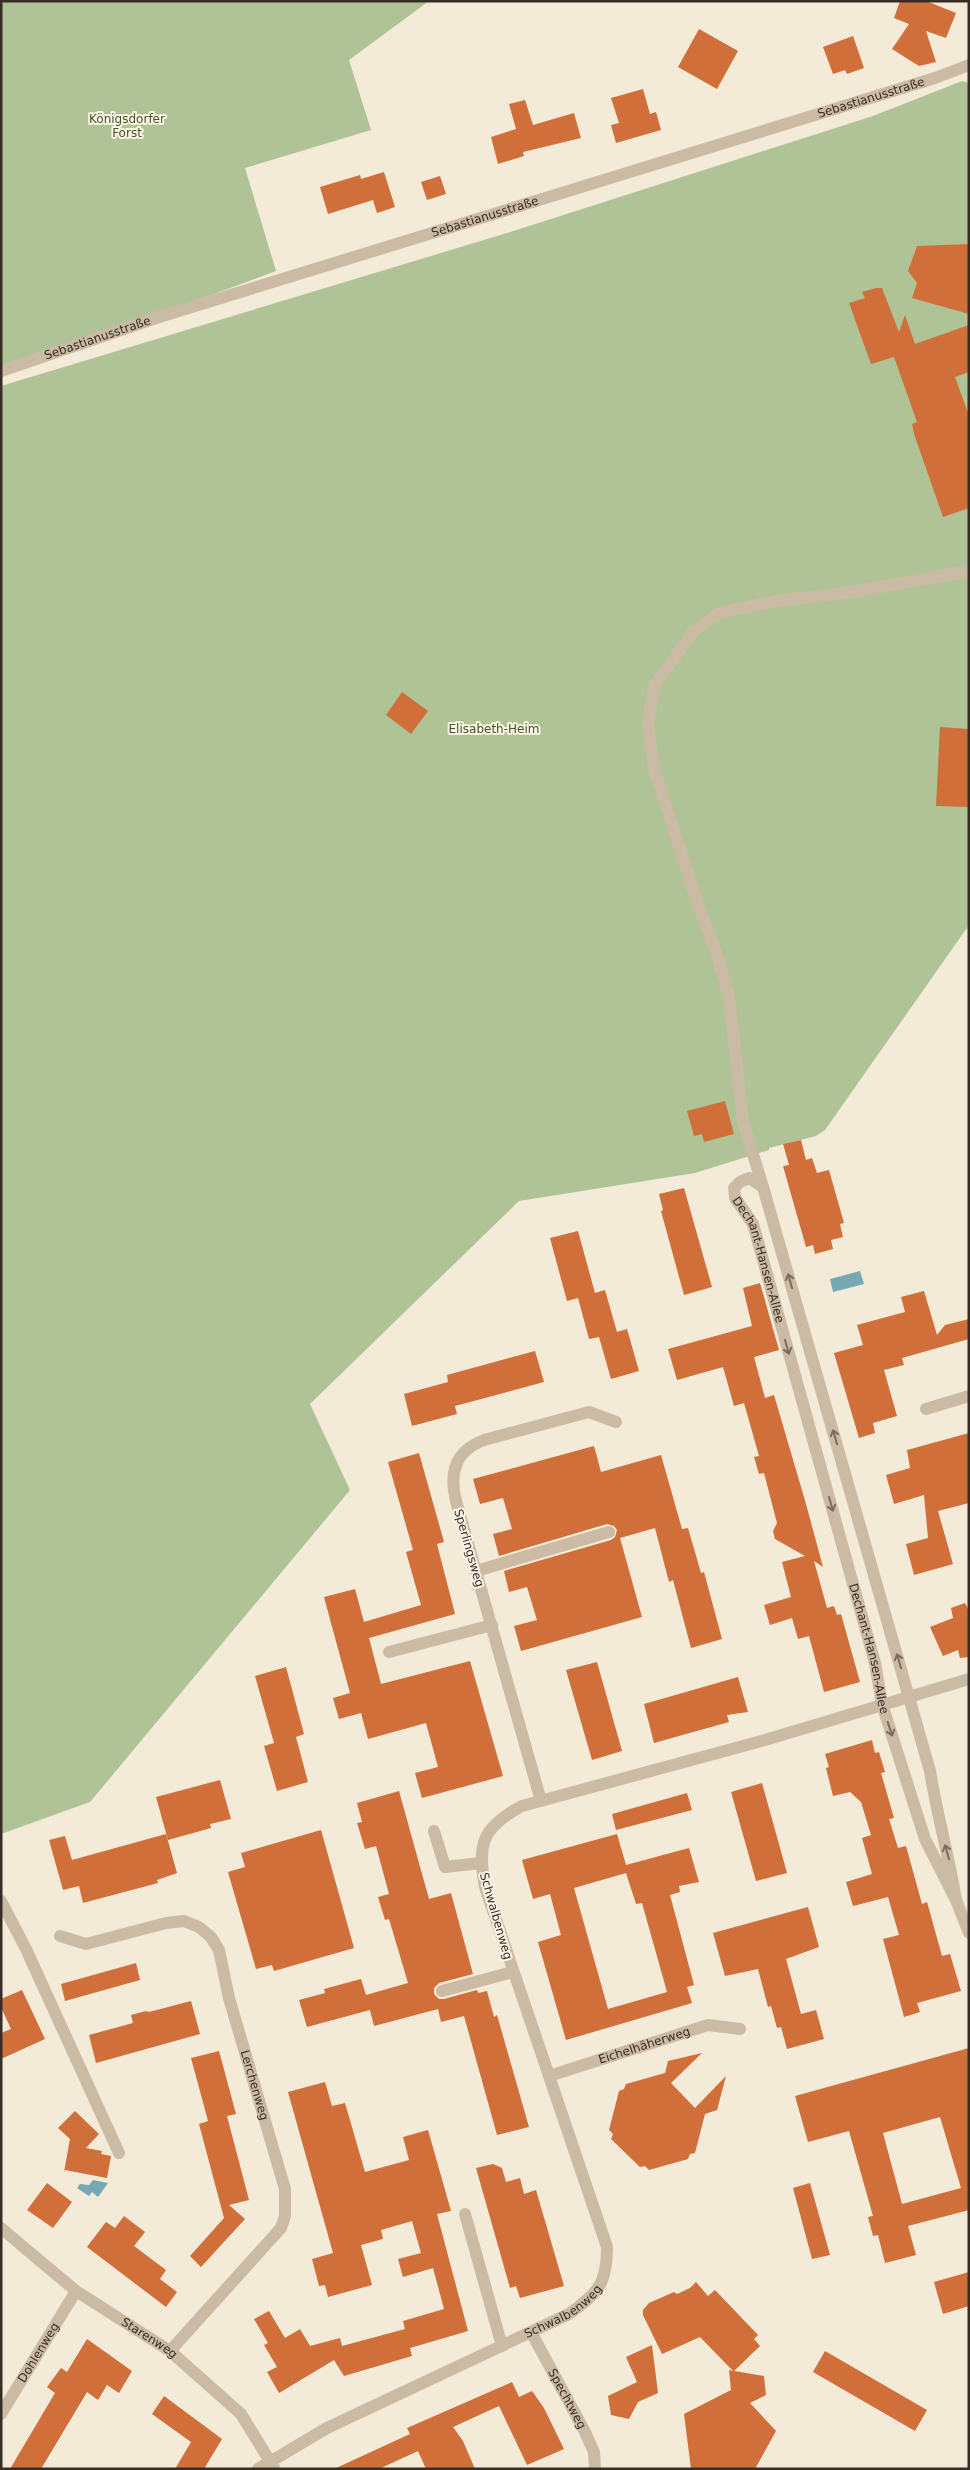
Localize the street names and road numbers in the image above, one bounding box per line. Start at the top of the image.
street label: Sebastianusstraße [816,75,926,121]
street label: Sebastianusstraße [430,194,540,240]
street label: Sebastianusstraße [43,313,152,363]
street label: Dechant-Hansen-Allee [729,1194,787,1324]
street label: Sperlingsweg [451,1507,487,1589]
street label: Dechant-Hansen-Allee [846,1582,892,1716]
street label: Schwalbenweg [477,1871,515,1961]
street label: Eichelhäherweg [597,2024,692,2067]
street label: Lerchenweg [238,2048,272,2122]
street label: Schwalbenweg [522,2282,605,2341]
street label: Starenweg [119,2315,180,2361]
street label: Dohlenweg [15,2320,62,2385]
street label: Spechtweg [545,2366,589,2431]

